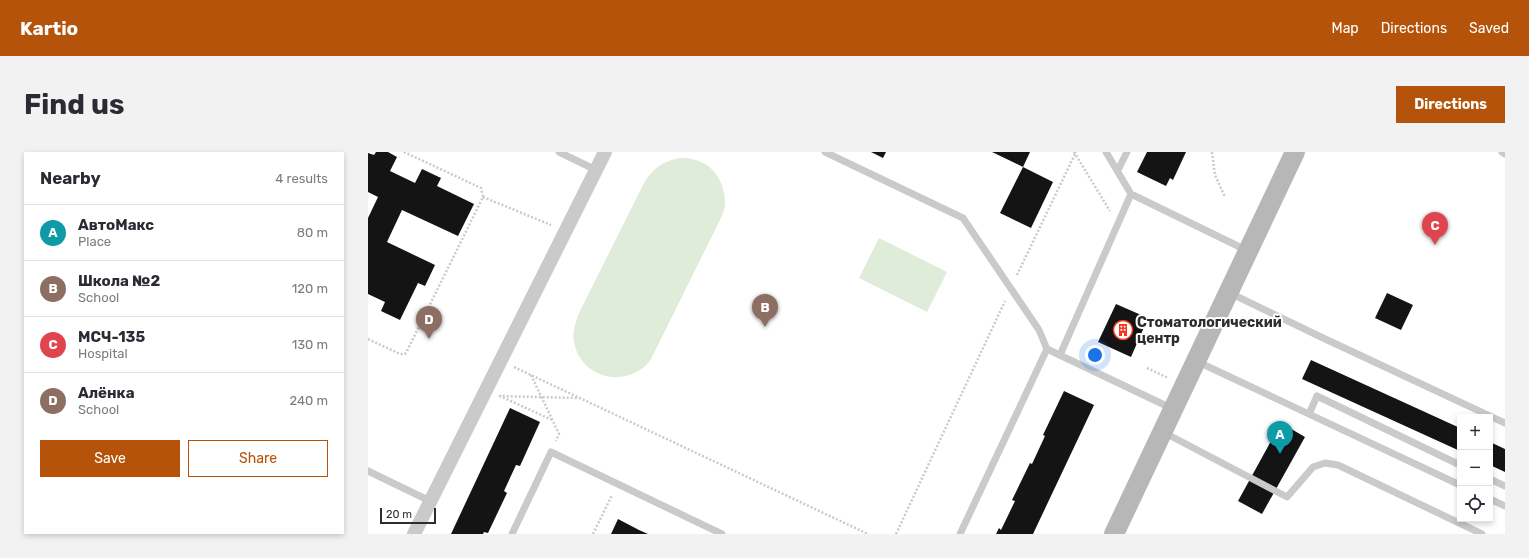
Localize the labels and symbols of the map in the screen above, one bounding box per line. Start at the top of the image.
pin: C [1422,212,1448,245]
pin: B [752,294,778,327]
pin: D [416,306,442,339]
place label: Стоматологический центр [1137,314,1282,347]
building icon: Стоматологический центр [1112,319,1134,341]
your location [1085,345,1105,365]
pin: A [1267,421,1293,454]
scale bar [380,506,436,525]

